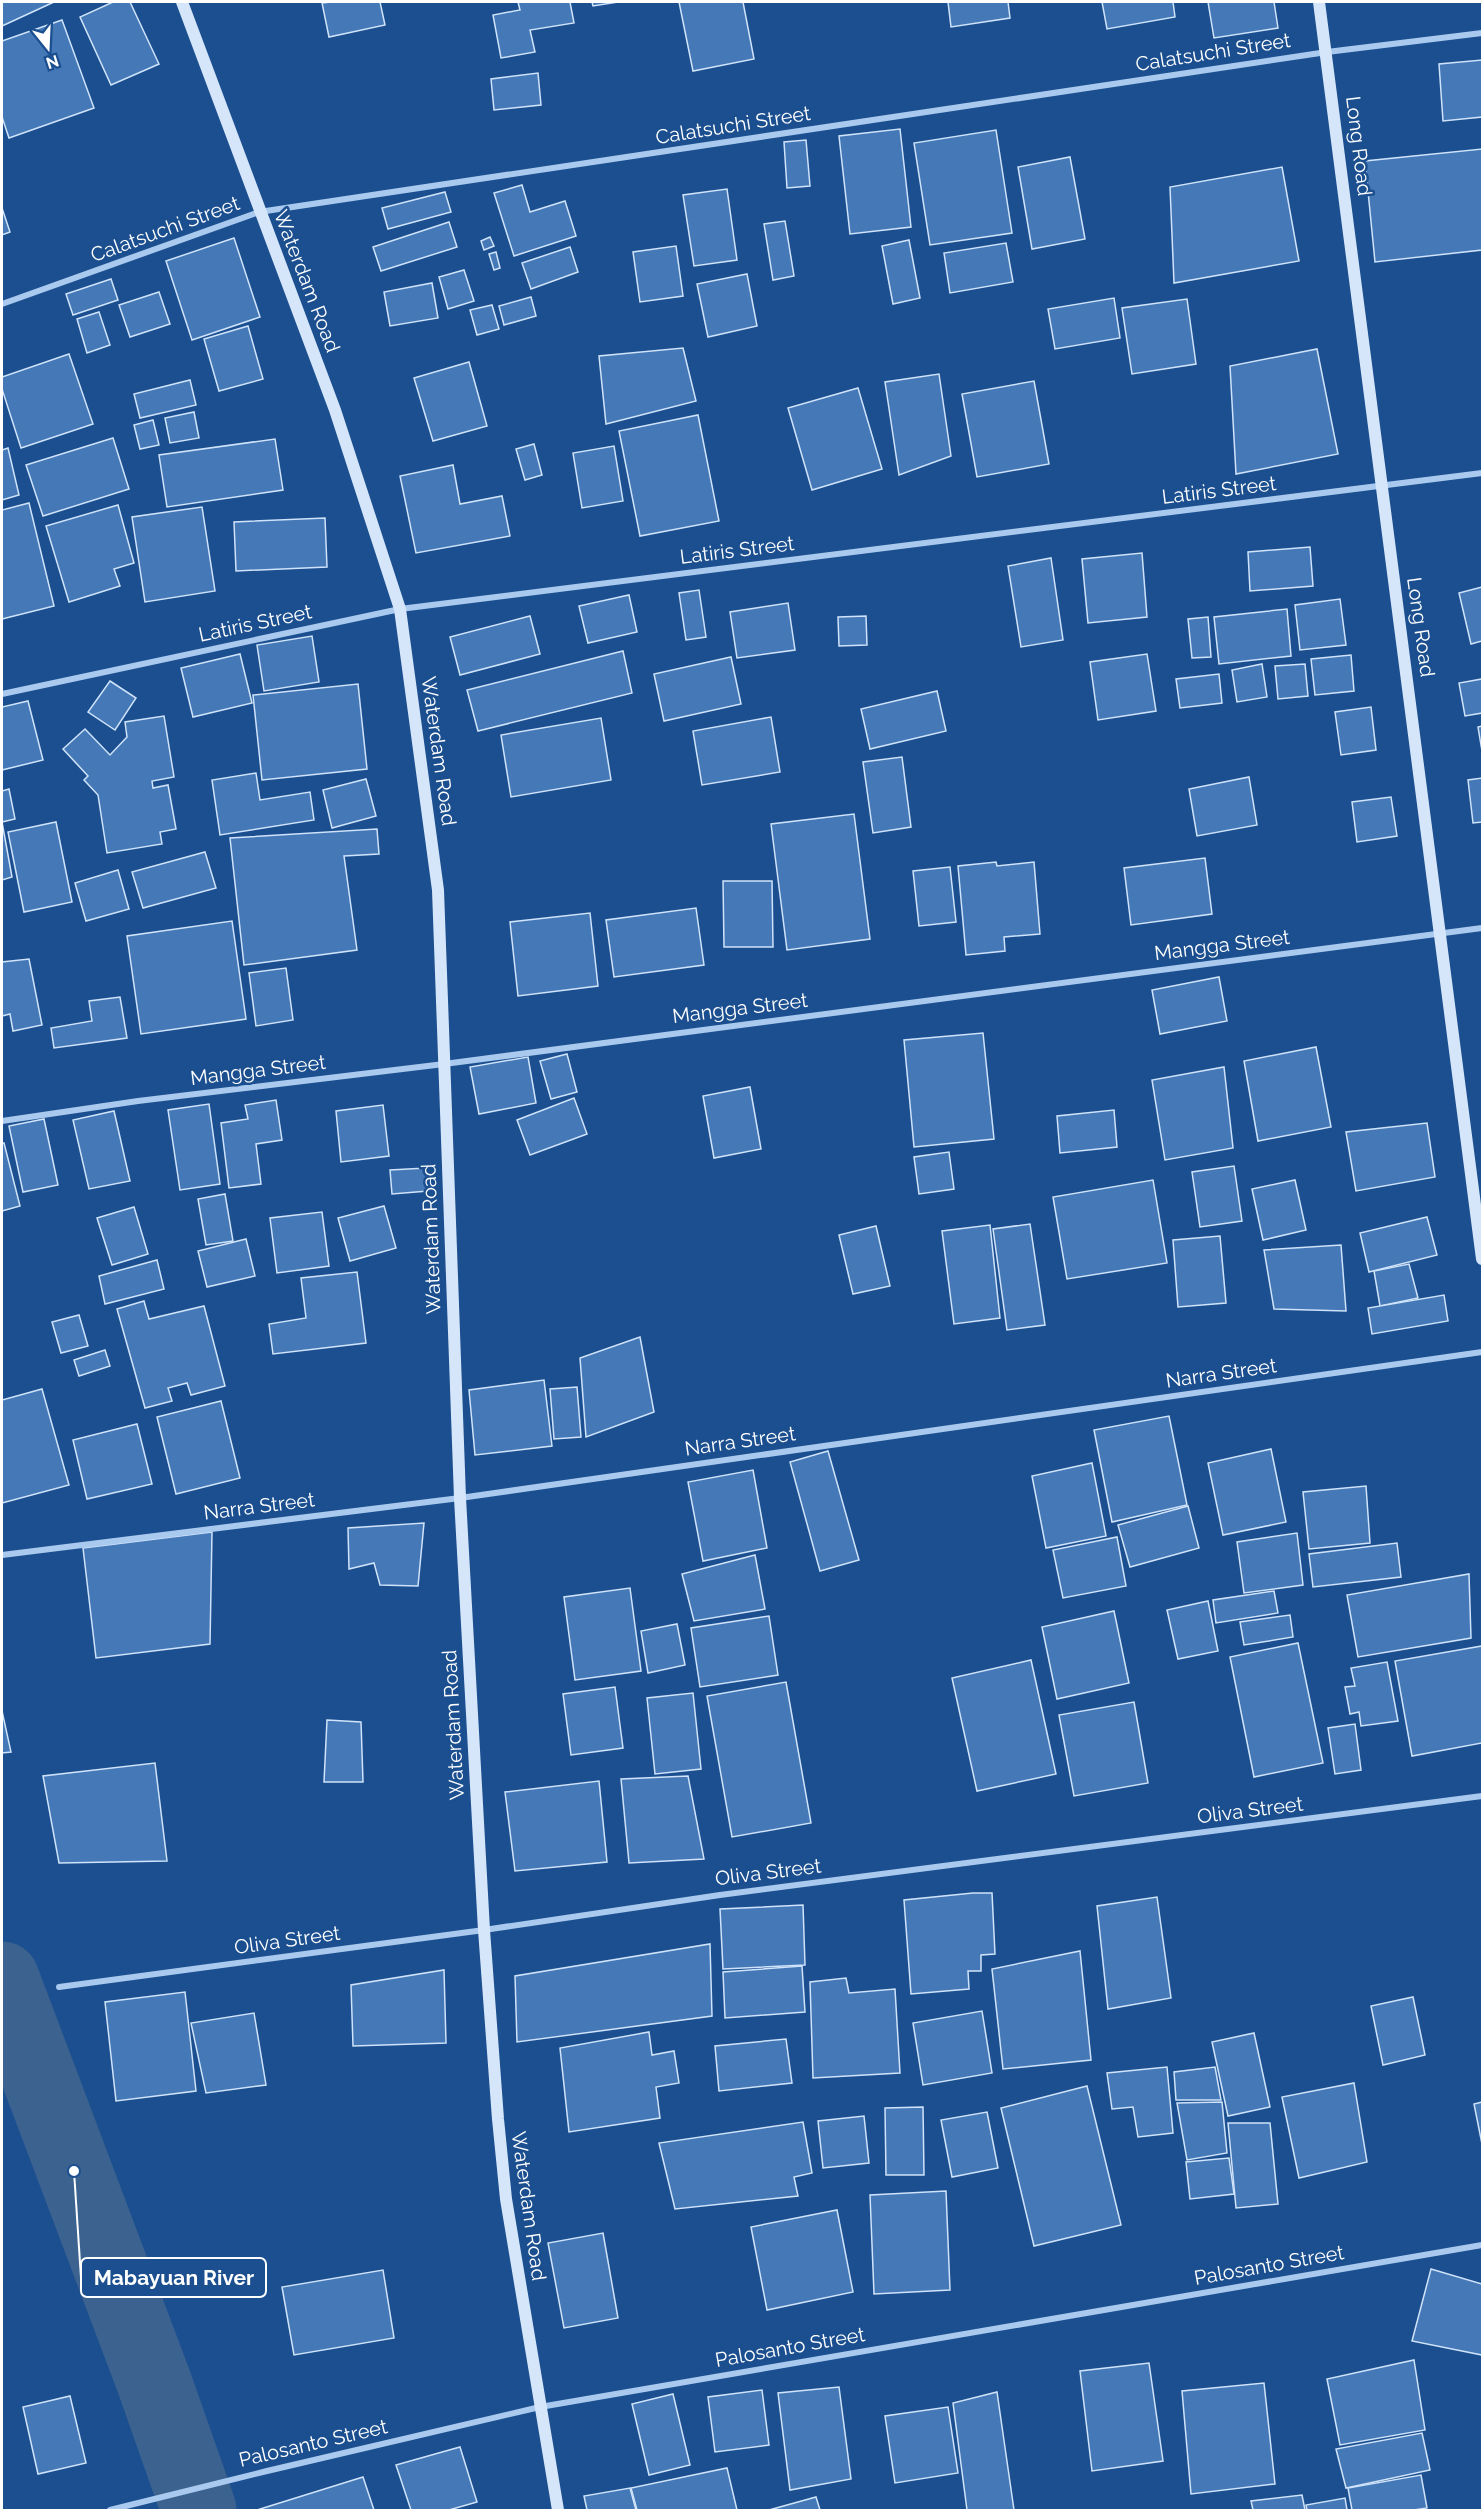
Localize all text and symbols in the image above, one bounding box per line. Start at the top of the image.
north arrow [18,18,78,78]
street label: Calatsuchi Street [1134,28,1293,76]
text: N [44,51,61,73]
street label: Long Road [1341,95,1377,197]
street label: Calatsuchi Street [654,101,813,149]
street label: Calatsuchi Street [87,191,243,267]
street label: Waterdam Road [269,206,345,356]
street label: Latiris Street [1160,471,1278,509]
street label: Latiris Street [678,531,796,569]
street label: Long Road [1402,576,1440,678]
street label: Latiris Street [196,599,314,647]
street label: Waterdam Road [417,675,461,827]
street label: Mangga Street [1153,925,1291,965]
street label: Mangga Street [671,988,809,1028]
street label: Mangga Street [189,1050,327,1090]
street label: Waterdam Road [416,1163,446,1315]
street label: Narra Street [1164,1353,1278,1393]
street label: Narra Street [683,1421,797,1461]
street label: Narra Street [202,1487,316,1525]
street label: Waterdam Road [437,1649,469,1801]
street label: Oliva Street [1196,1792,1305,1828]
street label: Oliva Street [714,1854,823,1890]
street label: Oliva Street [233,1921,342,1959]
street label: Waterdam Road [507,2130,551,2282]
street label: Palosanto Street [1192,2240,1346,2290]
callout: Mabayuan River [81,2258,266,2297]
text: Mabayuan River [94,2265,254,2290]
street label: Palosanto Street [713,2322,867,2372]
street label: Palosanto Street [236,2414,390,2472]

